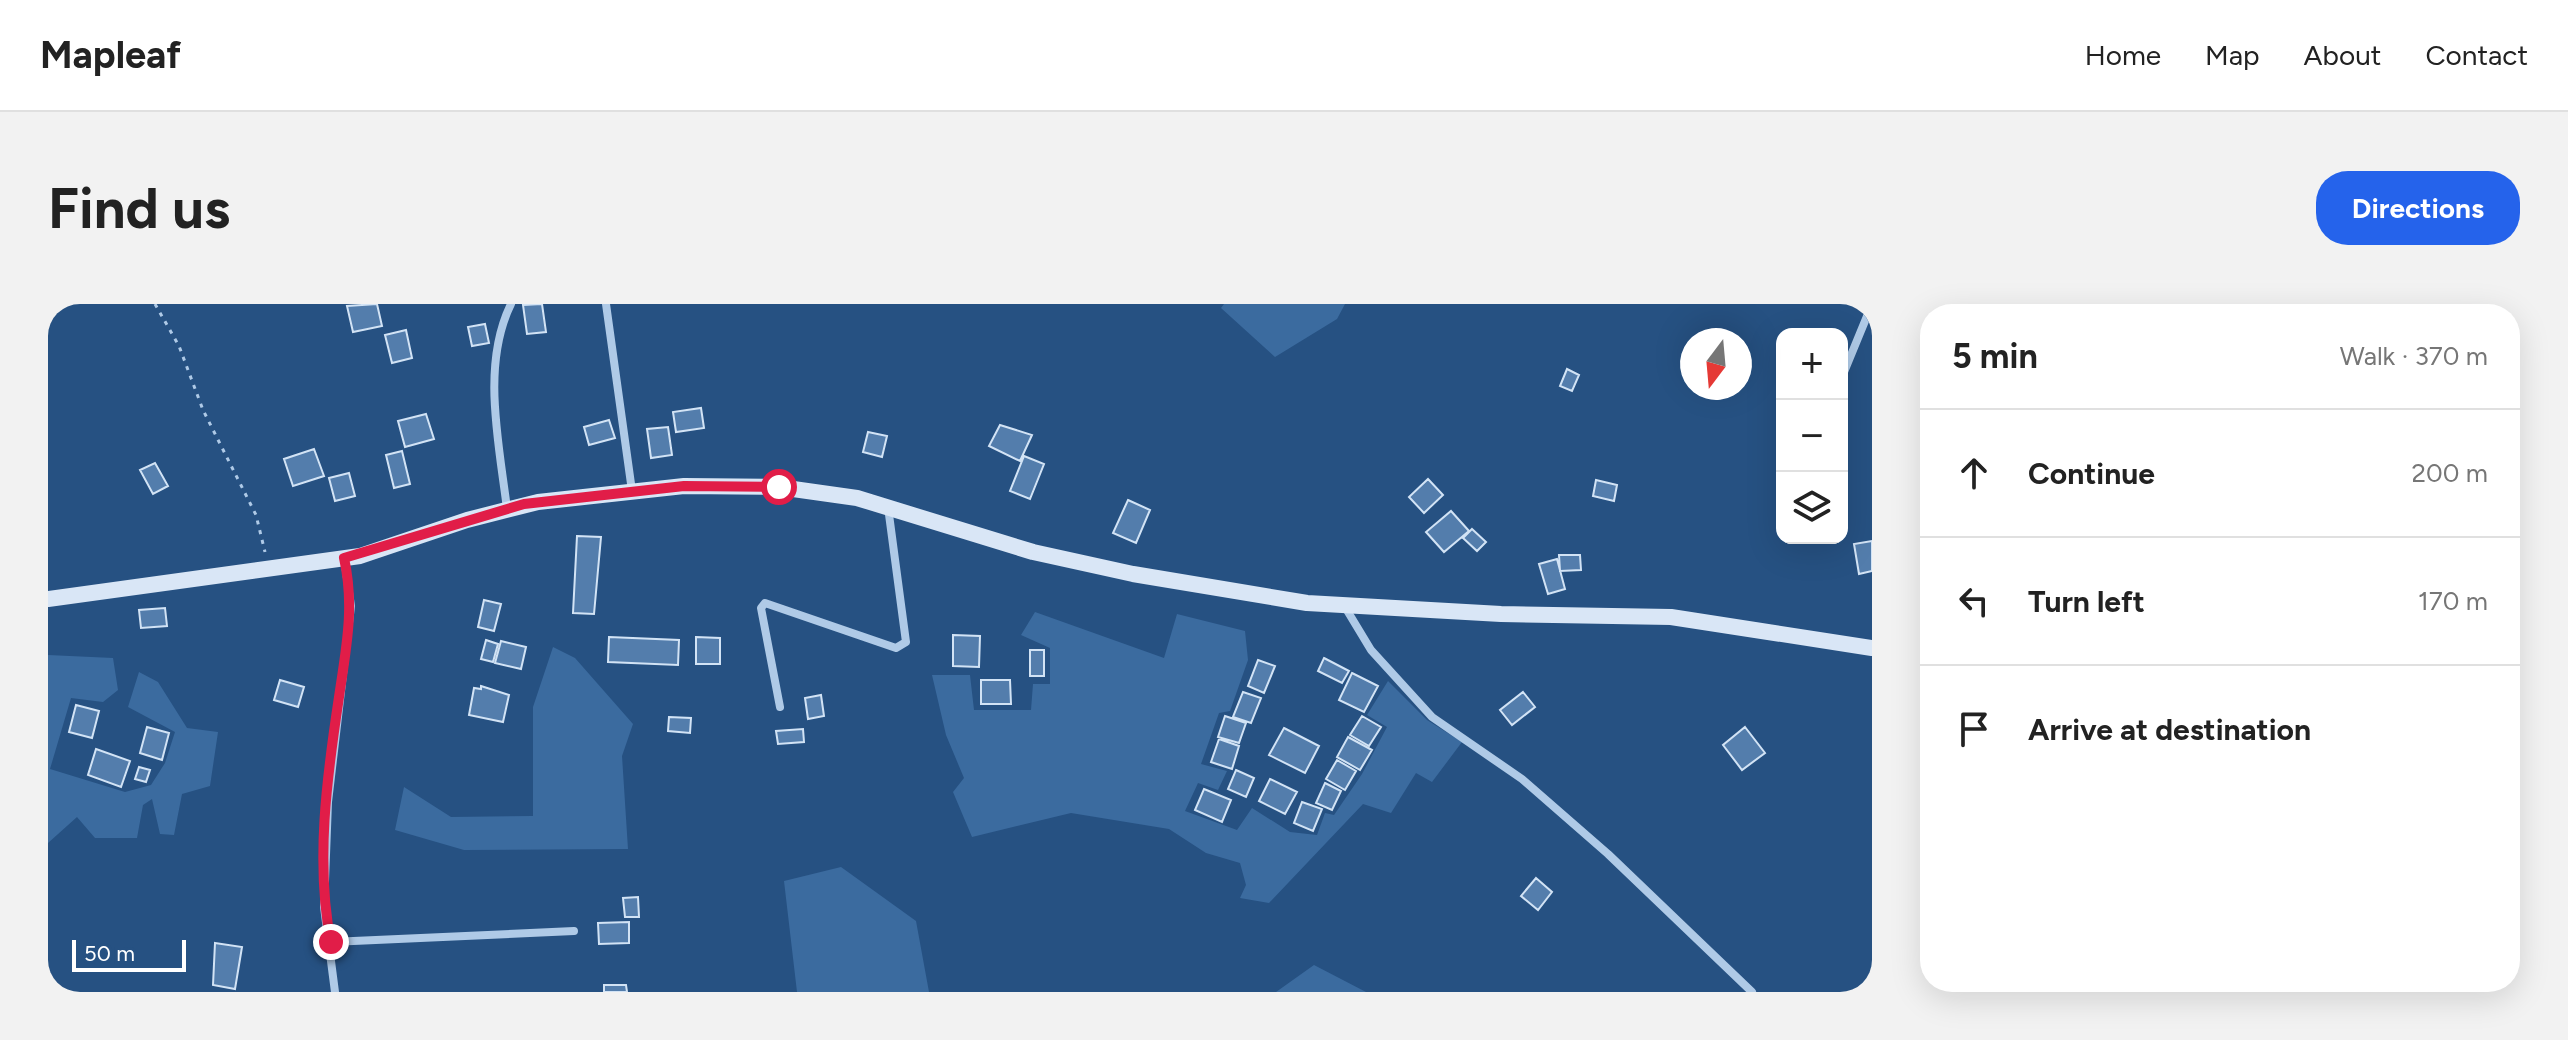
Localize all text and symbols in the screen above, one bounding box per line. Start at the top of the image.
text: Mapleaf [40,32,181,78]
text: Home [2085,38,2161,72]
text: Map [2205,38,2260,72]
text: About [2304,38,2381,72]
text: Contact [2425,38,2528,72]
button: Directions [2316,171,2520,245]
text: Find us [48,175,230,242]
north arrow [1680,328,1752,400]
map controls [1776,328,1848,544]
button: + [1776,328,1848,400]
text: 5 min [1952,336,2038,377]
text: Walk · 370 m [2340,340,2488,372]
button: − [1776,400,1848,472]
icon: ahead [1952,451,1996,495]
text: Continue [2028,455,2155,492]
text: 200 m [2412,457,2488,489]
route start [761,469,797,505]
button: layers [1776,472,1848,544]
icon: left [1952,579,1996,623]
text: Turn left [2028,583,2145,620]
text: 170 m [2418,585,2488,617]
icon: arrive [1952,707,1996,751]
text: Arrive at destination [2028,711,2311,748]
route end [313,924,349,960]
scale bar [72,936,186,972]
text: 50 m [84,940,135,967]

